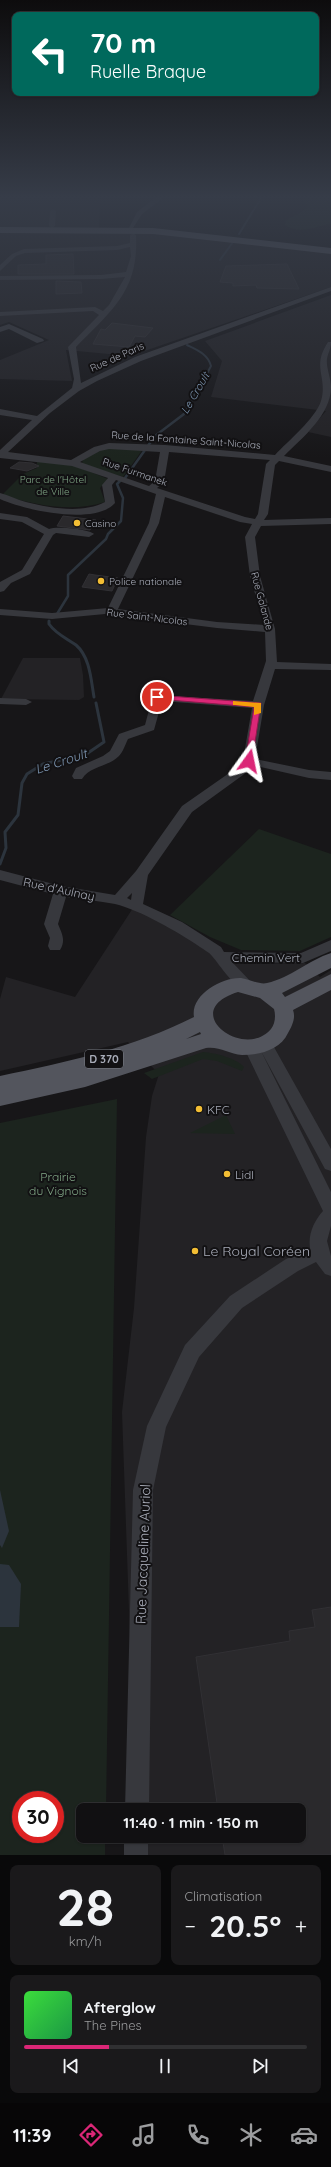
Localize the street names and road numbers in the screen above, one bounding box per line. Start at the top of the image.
street label: Rue de Paris [88,339,146,375]
street label: Rue de la Fontaine Saint-Nicolas [111,428,262,452]
street label: Rue Furmanek [101,455,169,489]
street label: Rue Galande [248,570,276,632]
street label: Rue Saint-Nicolas [106,606,188,628]
street label: Rue d'Aulnay [22,874,96,904]
street label: Chemin Vert [232,950,300,965]
road number: D 370 [85,1050,123,1068]
street label: Rue Jacqueline Auriol [132,1484,154,1624]

